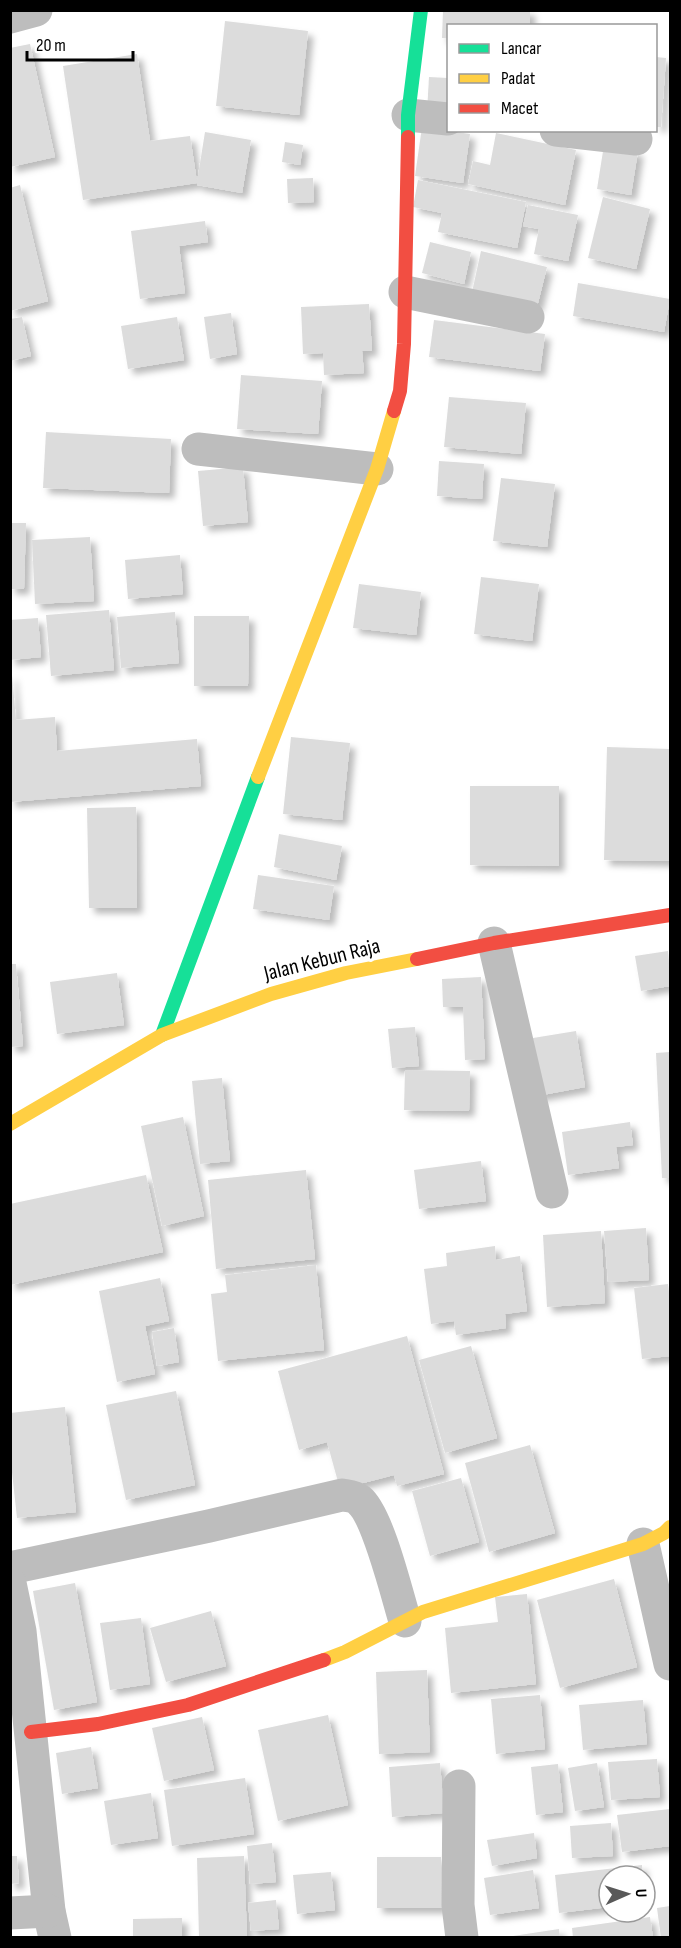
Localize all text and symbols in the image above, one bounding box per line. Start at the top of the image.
scale bar [27,24,134,62]
legend [447,24,657,132]
text: 20 m [36,35,66,56]
text: Lancar [501,38,541,59]
text: Padat [501,68,536,89]
text: Macet [501,98,539,119]
street label: Jalan Kebun Raja [260,933,383,988]
north arrow [597,1864,657,1924]
text: U [631,1889,650,1898]

